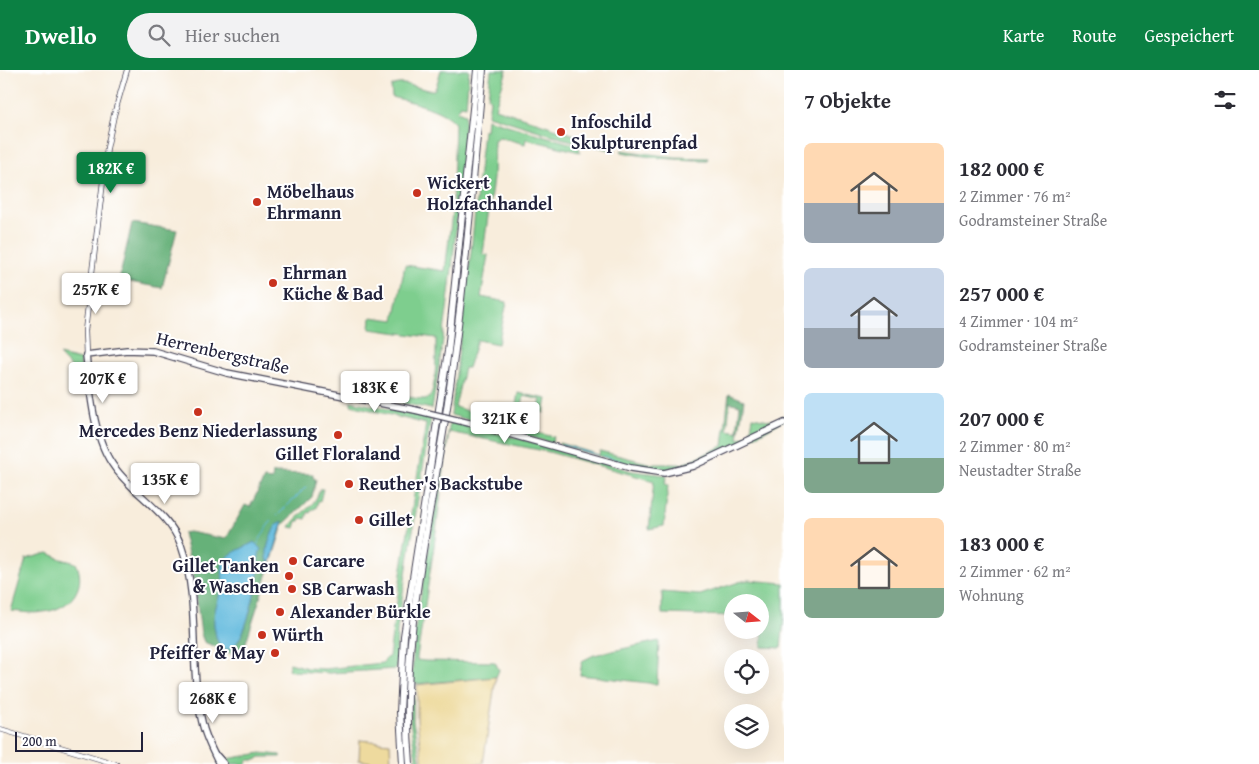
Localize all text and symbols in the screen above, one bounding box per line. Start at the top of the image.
search box [127,13,477,58]
text: Dwello [25,18,97,53]
icon: search [145,21,173,49]
text: Hier suchen [185,21,280,49]
text: Karte [1003,22,1044,49]
text: Route [1072,22,1117,49]
text: Gespeichert [1145,22,1234,49]
text: 7 Objekte [804,85,891,116]
icon: filters [1211,86,1239,114]
place label: Infoschild Skulpturenpfad [571,108,698,156]
marker: Infoschild Skulpturenpfad [555,126,567,138]
pin: 182K € [70,152,152,194]
text: 182 000 € [959,153,1044,184]
text: 182K € [88,156,134,180]
icon: home [844,163,904,223]
place label: Wickert Holzfachhandel [427,169,553,217]
place label: Möbelhaus Ehrmann [267,178,355,226]
text: 2 Zimmer · 76 m² [959,184,1071,208]
marker: Wickert Holzfachhandel [411,187,423,199]
marker: Möbelhaus Ehrmann [251,196,263,208]
text: Godramsteiner Straße [959,208,1107,232]
place label: Ehrman Küche & Bad [283,259,384,307]
pin: 257K € [55,272,137,315]
text: 257K € [73,277,119,301]
marker: Ehrman Küche & Bad [267,277,279,289]
text: 257 000 € [959,278,1044,309]
icon: home [844,288,904,348]
text: 4 Zimmer · 104 m² [959,309,1078,333]
street label: Herrenbergstraße [154,324,292,381]
text: Godramsteiner Straße [959,333,1107,357]
pin: 207K € [62,362,144,404]
text: 207K € [80,366,126,390]
pin: 183K € [334,370,416,413]
text: 183K € [352,375,398,399]
pin: 321K € [464,402,546,444]
text: 207 000 € [959,403,1044,434]
marker: Mercedes Benz Niederlassung [192,406,204,418]
text: 321K € [482,406,528,430]
icon: home [844,413,904,473]
place label: Mercedes Benz Niederlassung [79,417,318,444]
marker: Gillet Floraland [332,429,344,441]
text: 2 Zimmer · 80 m² [959,434,1071,458]
place label: Gillet Floraland [276,440,401,467]
text: Neustadter Straße [959,458,1081,482]
pin: 135K € [124,462,206,505]
text: 135K € [142,467,188,491]
place label: Reuther's Backstube [359,470,523,497]
marker: Reuther's Backstube [343,478,355,490]
place label: Gillet [369,506,413,533]
marker: Gillet [353,514,365,526]
text: 183 000 € [959,528,1044,559]
icon: home [844,538,904,598]
place label: Carcare [303,547,365,574]
place label: Gillet Tanken & Waschen [173,552,279,600]
marker: Carcare [287,555,299,567]
text: 2 Zimmer · 62 m² [959,559,1071,583]
marker: Gillet Tanken & Waschen [283,570,295,582]
place label: SB Carwash [302,575,395,602]
marker: SB Carwash [286,583,298,595]
text: Wohnung [959,583,1024,607]
north arrow [724,594,769,639]
map controls [724,594,769,749]
place label: Alexander Bürkle [290,598,431,625]
marker: Alexander Bürkle [274,606,286,618]
place label: Würth [272,621,324,648]
marker: Würth [256,629,268,641]
place label: Pfeiffer & May [150,639,266,666]
marker: Pfeiffer & May [269,647,281,659]
button: locate [724,649,769,694]
pin: 268K € [172,682,254,724]
text: 268K € [190,686,236,710]
button: layers [724,704,769,749]
scale bar [15,729,142,752]
text: 200 m [22,731,57,751]

